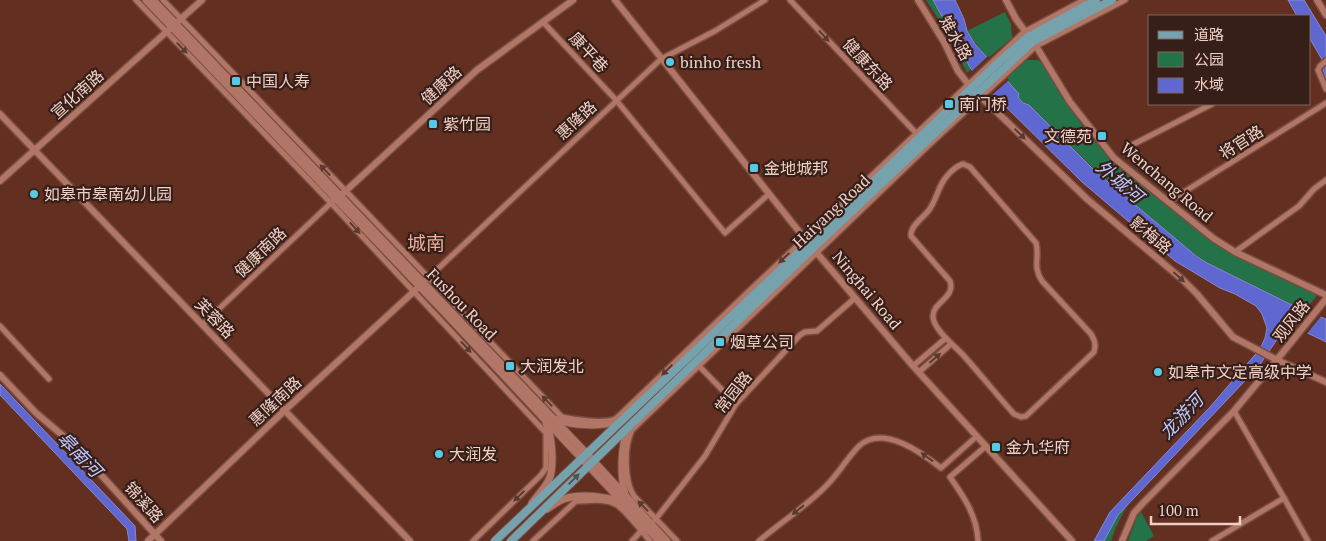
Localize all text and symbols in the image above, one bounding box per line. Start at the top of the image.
street label: 雉水路 [935,12,977,64]
legend [1148,15,1311,105]
text: 道路 [1194,24,1224,44]
street label: 康平巷 [565,27,613,77]
one-way arrow [818,29,830,41]
street label: 健康东路 [838,33,898,95]
one-way arrow [176,42,188,54]
text: 公园 [1194,49,1224,69]
place label: binho fresh [680,51,762,73]
marker: binho fresh [664,56,676,68]
street label: 健康路 [416,61,466,109]
street label: 宣化南路 [46,64,108,124]
place label: 中国人寿 [246,70,310,92]
text: 水域 [1194,74,1224,94]
marker: 中国人寿 [230,75,242,87]
place label: 南门桥 [959,93,1007,115]
street label: 惠隆路 [551,96,601,144]
marker: 南门桥 [943,98,955,110]
place label: 紫竹园 [443,113,491,135]
marker: 紫竹园 [427,118,439,130]
street label: 将官路 [1215,120,1267,164]
place label: 文德苑 [1044,125,1092,147]
one-way arrow [1013,127,1025,139]
marker: 文德苑 [1096,130,1108,142]
street label: Wenchang Road [1116,137,1218,227]
water label: 外城河 [1092,154,1151,209]
place label: 金地城邦 [764,157,828,179]
marker: 金地城邦 [748,162,760,174]
one-way arrow [319,164,331,176]
street label: Haiyang Road [788,169,874,253]
place label: 如皋市皋南幼儿园 [44,183,172,205]
marker: 如皋市皋南幼儿园 [28,188,40,200]
street label: 影梅路 [1126,211,1176,259]
street label: 健康南路 [229,222,291,282]
one-way arrow [349,222,361,234]
district label: 城南 [407,230,445,255]
street label: Ninghai Road [828,246,906,334]
one-way arrow [779,252,791,264]
street label: Fushou Road [422,263,502,345]
one-way arrow [1173,271,1185,283]
street label: 芙蓉路 [190,293,240,343]
street label: 观风路 [1268,295,1314,347]
place label: 烟草公司 [730,331,794,353]
marker: 烟草公司 [714,336,726,348]
one-way arrow [460,341,472,353]
one-way arrow [928,352,941,363]
place label: 大润发北 [520,355,584,377]
marker: 大润发北 [504,360,516,372]
place label: 如皋市文定高级中学 [1168,361,1312,383]
one-way arrow [661,364,673,376]
street label: 常园路 [710,366,756,418]
marker: 如皋市文定高级中学 [1152,366,1164,378]
street label: 惠隆南路 [244,371,306,431]
water label: 龙游河 [1154,386,1210,444]
one-way arrow [541,395,553,407]
water label: 皋南河 [53,426,109,484]
place label: 金九华府 [1006,436,1070,458]
marker: 金九华府 [990,441,1002,453]
place label: 大润发 [449,443,497,465]
marker: 大润发 [433,448,445,460]
one-way arrow [920,452,934,462]
one-way arrow [567,473,579,485]
street label: 锦溪路 [120,477,168,527]
one-way arrow [513,490,525,502]
scale bar [1151,494,1240,526]
one-way arrow [637,500,649,512]
text: 100 m [1158,500,1199,520]
one-way arrow [792,505,805,515]

